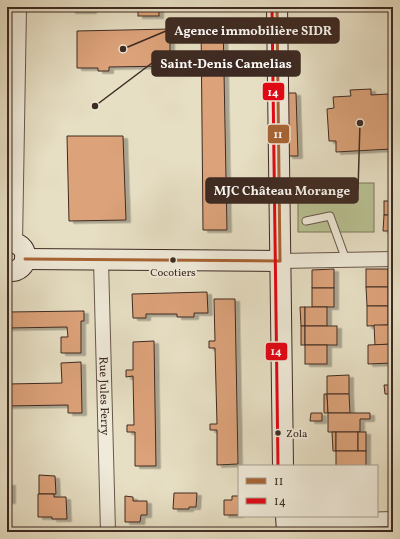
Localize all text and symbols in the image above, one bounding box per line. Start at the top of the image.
callout: Agence immobilière SIDR [166,18,339,43]
text: Agence immobilière SIDR [174,23,332,41]
callout: Saint-Denis Camelias [152,51,300,76]
text: Saint-Denis Camelias [160,56,292,74]
line badge: 14 [262,82,285,101]
text: 14 [267,86,279,101]
line badge: 11 [267,124,290,144]
text: 11 [274,128,282,143]
callout: MJC Château Morange [206,178,358,203]
text: MJC Château Morange [214,183,351,201]
marker: Cocotiers [168,255,178,265]
place label: Cocotiers [150,266,196,281]
line badge: 14 [265,342,288,361]
text: 14 [270,345,282,360]
street label: Rue Jules Ferry [94,356,113,436]
place label: Zola [286,427,308,442]
marker: Zola [273,428,283,438]
legend [238,465,378,517]
text: 11 [274,474,283,490]
text: 14 [274,494,286,510]

